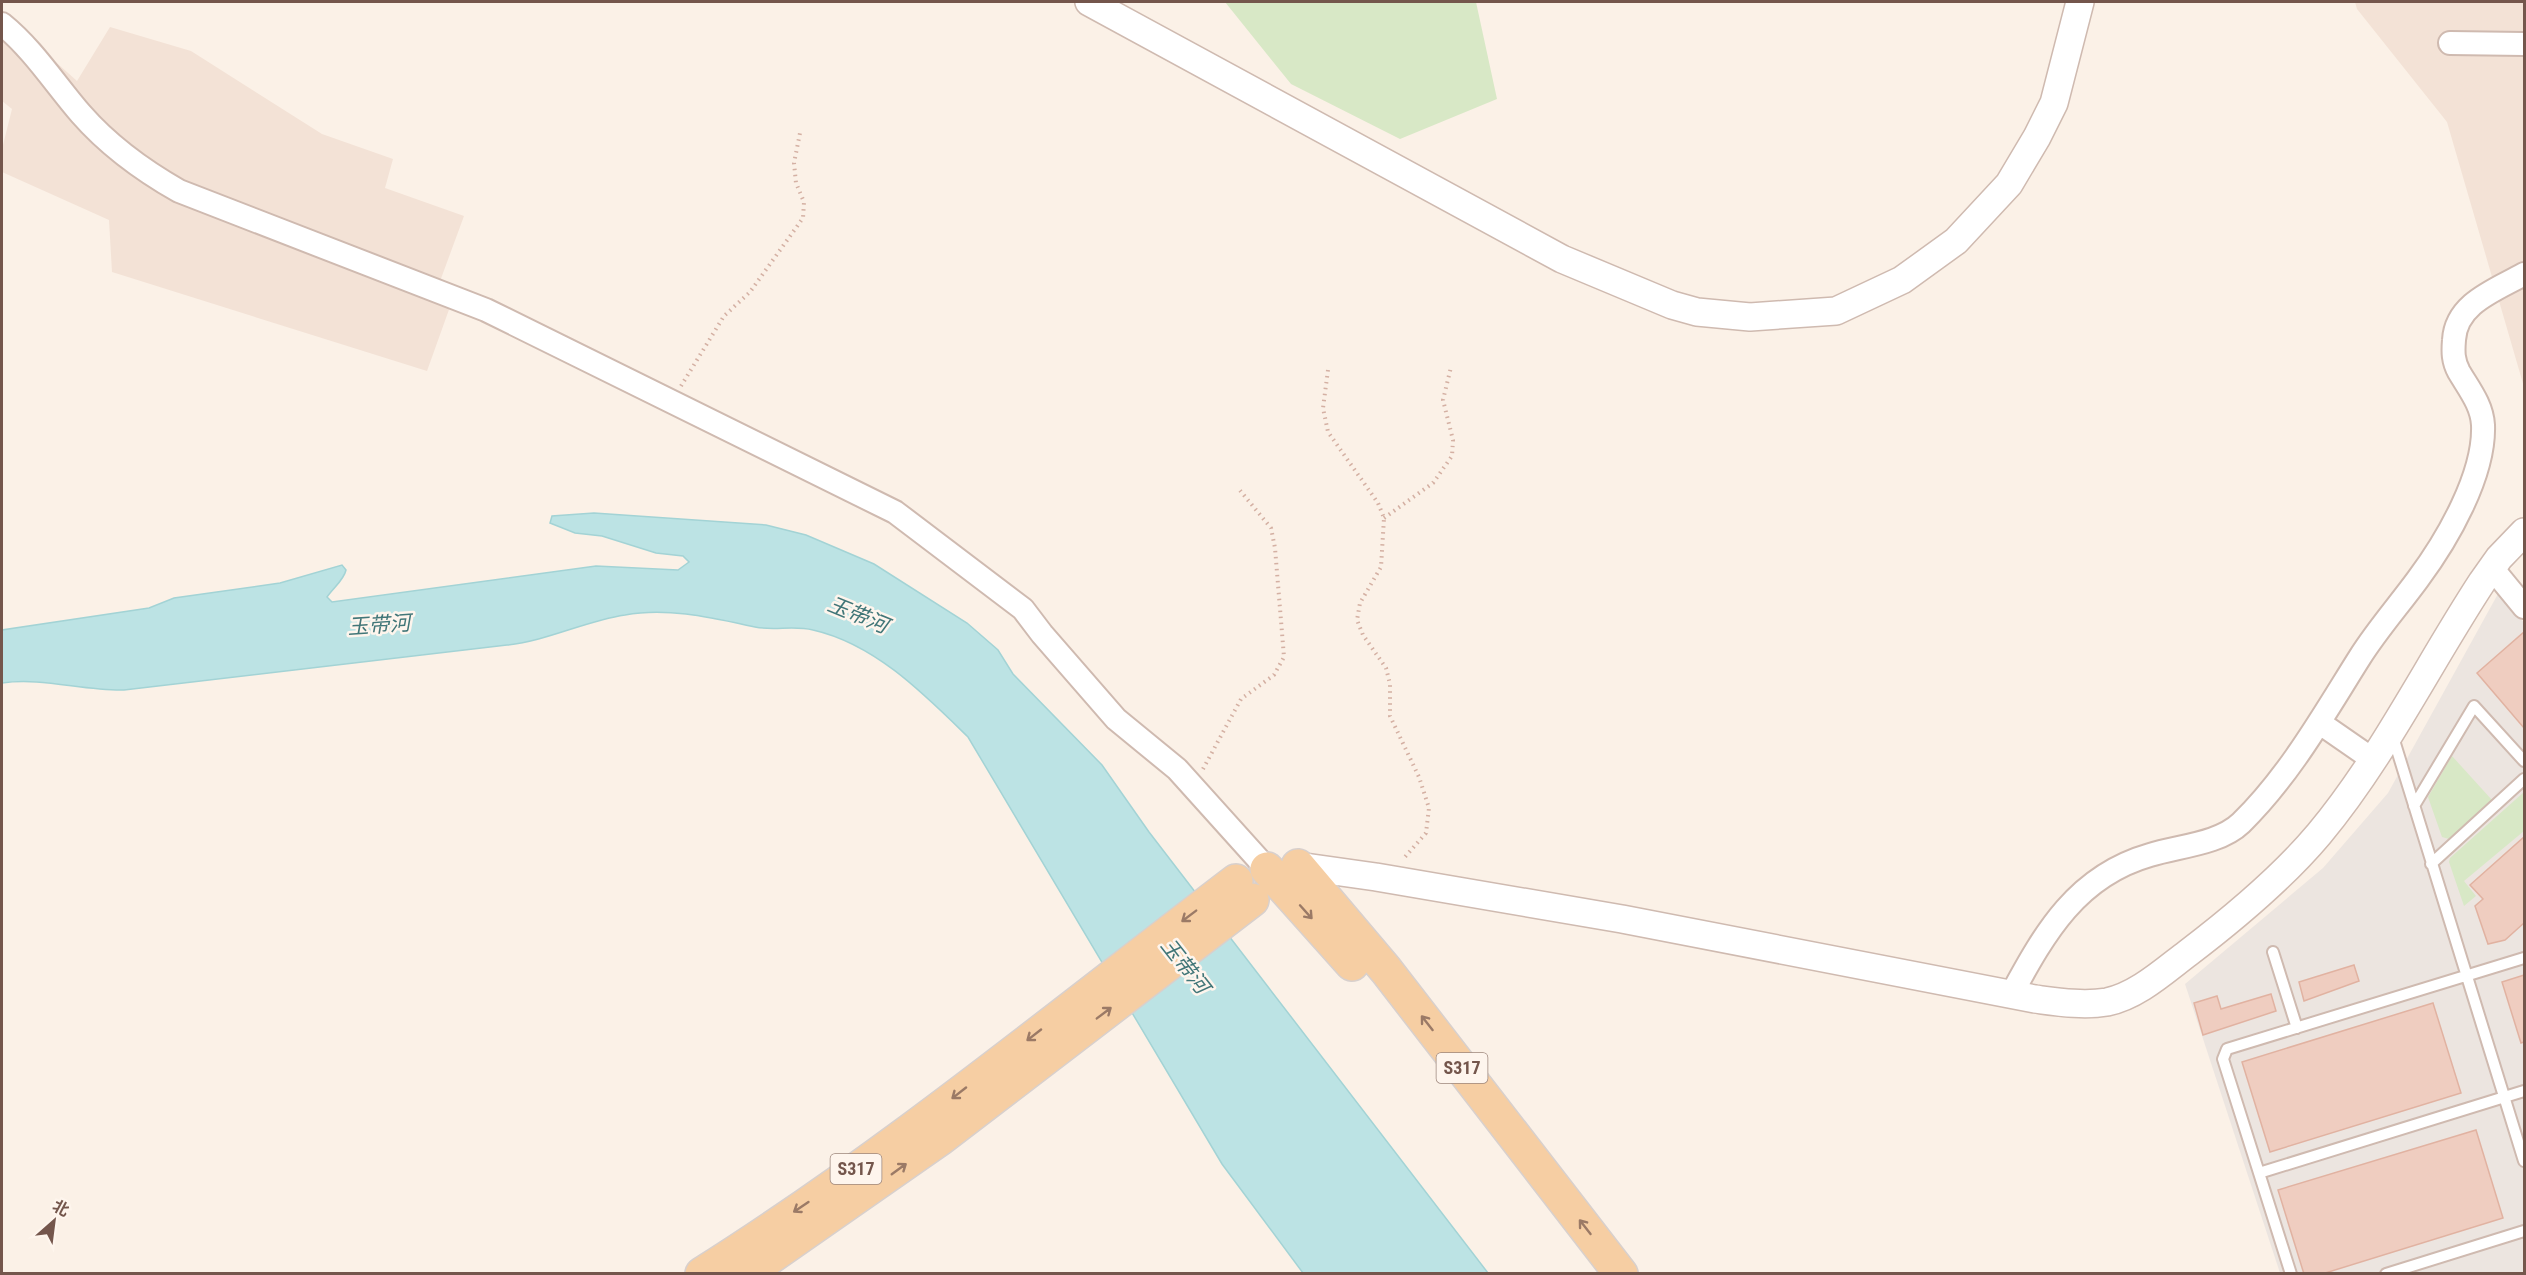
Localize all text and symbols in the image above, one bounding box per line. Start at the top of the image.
water label: 玉带河 [824,592,895,639]
water label: 玉带河 [347,611,415,639]
one-way arrow [1299,905,1313,920]
one-way arrow [1182,910,1198,923]
water label: 玉带河 [1156,934,1216,1001]
one-way arrow [1095,1006,1111,1019]
one-way arrow [1421,1015,1434,1031]
one-way arrow [1027,1028,1043,1041]
road number: S317 [1436,1053,1488,1083]
one-way arrow [951,1086,967,1099]
road number: S317 [830,1154,882,1184]
one-way arrow [890,1163,906,1175]
north arrow [24,1191,84,1251]
text: 北 [49,1196,72,1220]
one-way arrow [793,1201,810,1213]
one-way arrow [1578,1219,1591,1235]

